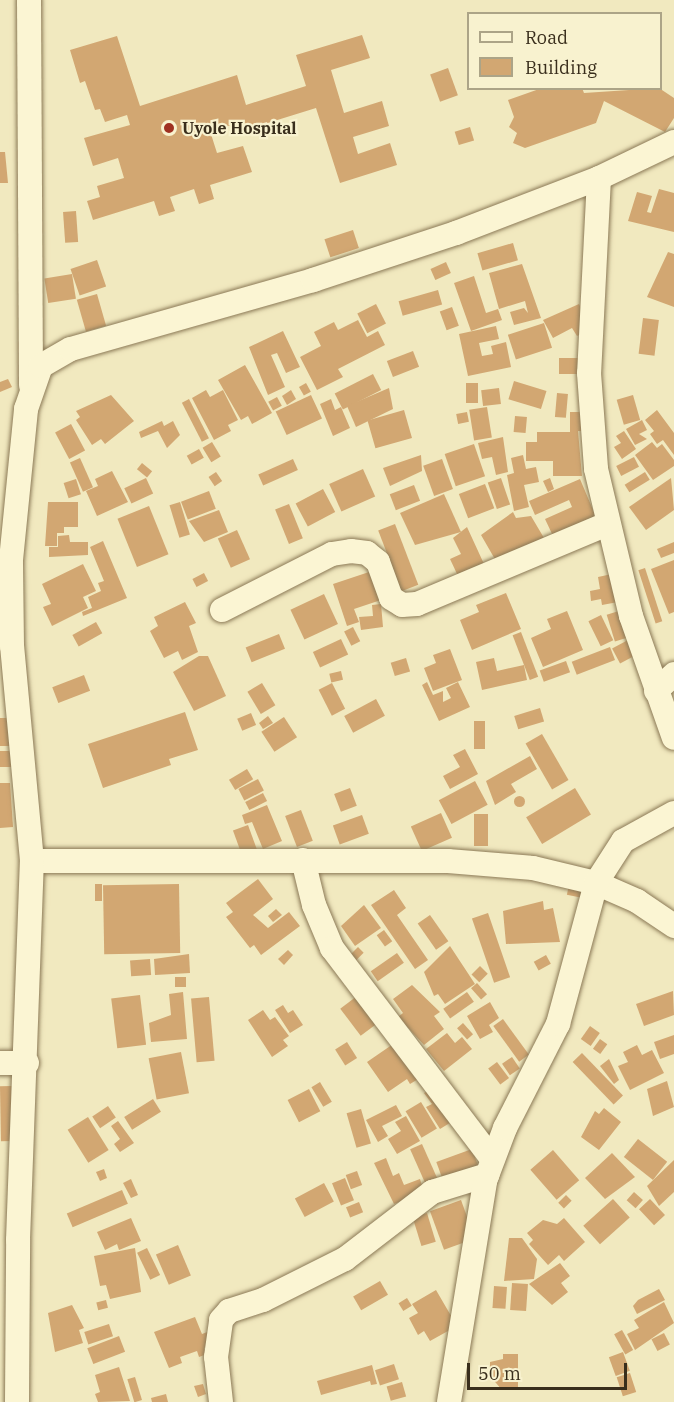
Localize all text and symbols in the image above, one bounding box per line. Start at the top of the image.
legend [467,12,662,90]
text: Road [525,26,568,49]
text: Building [525,56,597,79]
place label: Uyole Hospital [182,118,297,138]
marker: Uyole Hospital [160,119,178,137]
scale bar [470,1351,630,1389]
text: 50 m [478,1362,521,1385]

